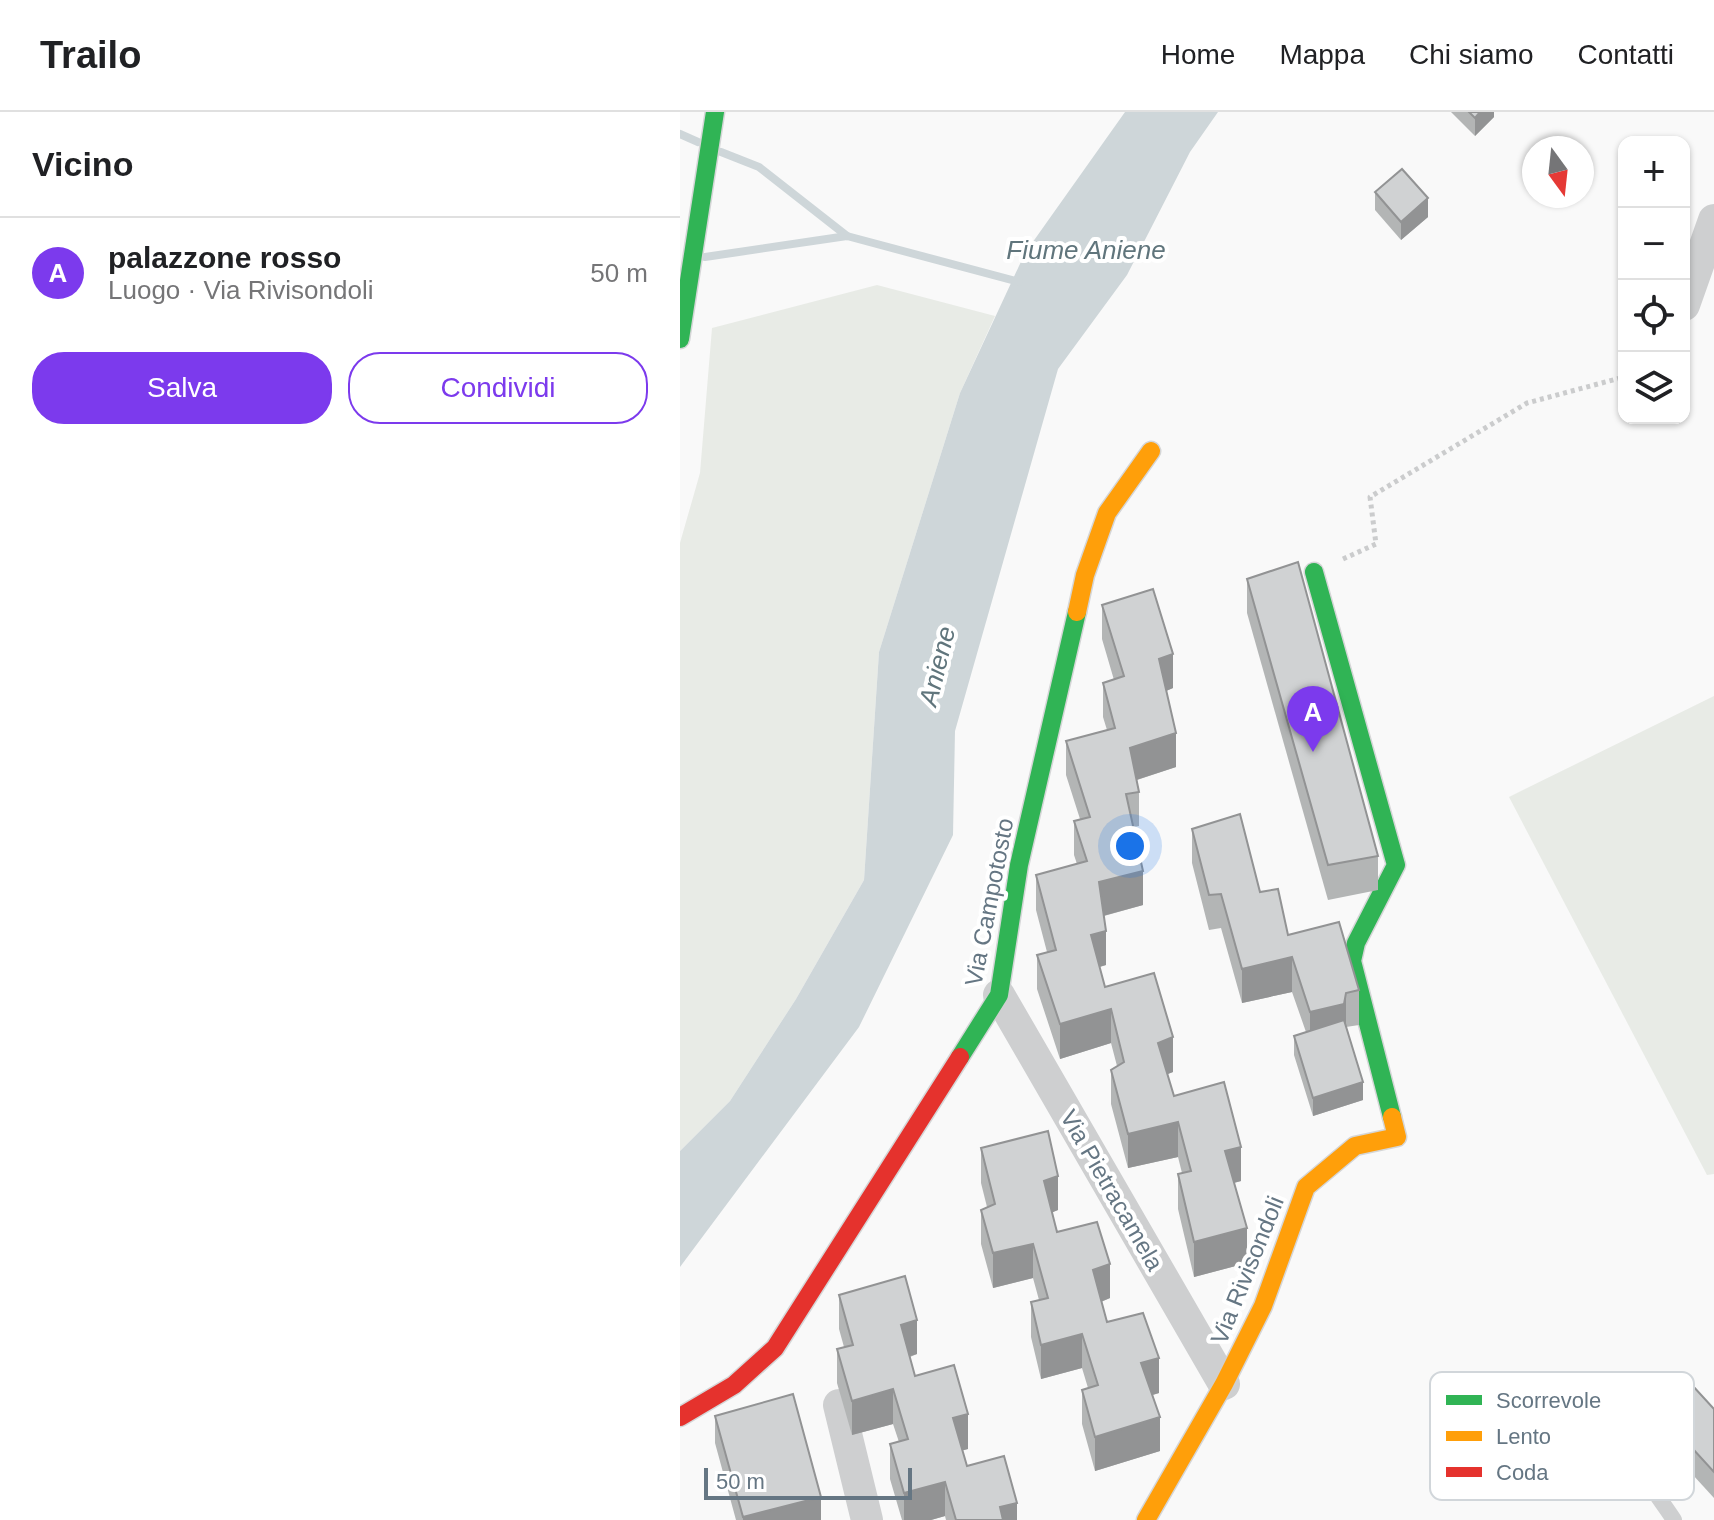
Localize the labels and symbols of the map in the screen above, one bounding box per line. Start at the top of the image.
north arrow [1522,136,1594,208]
water label: Fiume Aniene [1006,235,1166,265]
water label: Aniene [912,623,961,711]
pin: A [1287,686,1339,752]
street label: Via Campotosto [959,816,1019,988]
your location [1110,826,1150,866]
street label: Via Pietracamela [1055,1105,1169,1276]
street label: Via Rivisondoli [1205,1192,1289,1348]
legend [1430,1372,1694,1500]
text: Scorrevole [1496,1388,1601,1413]
text: Lento [1496,1424,1551,1449]
text: Coda [1496,1460,1549,1485]
scale bar [704,1464,912,1500]

